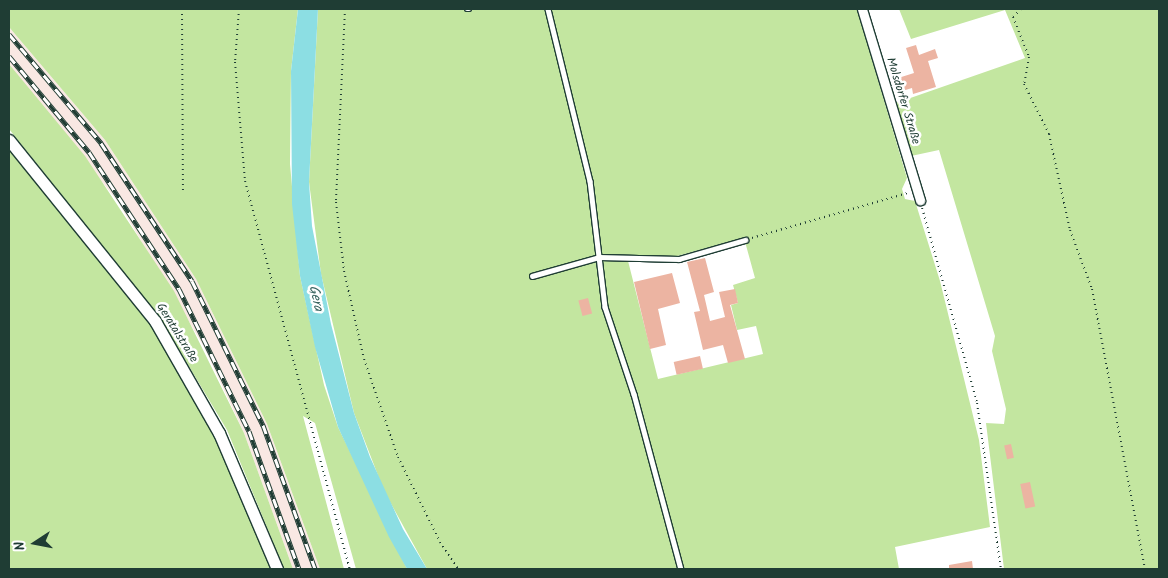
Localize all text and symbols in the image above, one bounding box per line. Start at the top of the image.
street label: Molsdorfer Straße [883,56,923,146]
water label: Gera [305,283,327,313]
street label: Geratalstraße [153,301,201,365]
north arrow [10,518,60,568]
text: N [9,539,32,552]

